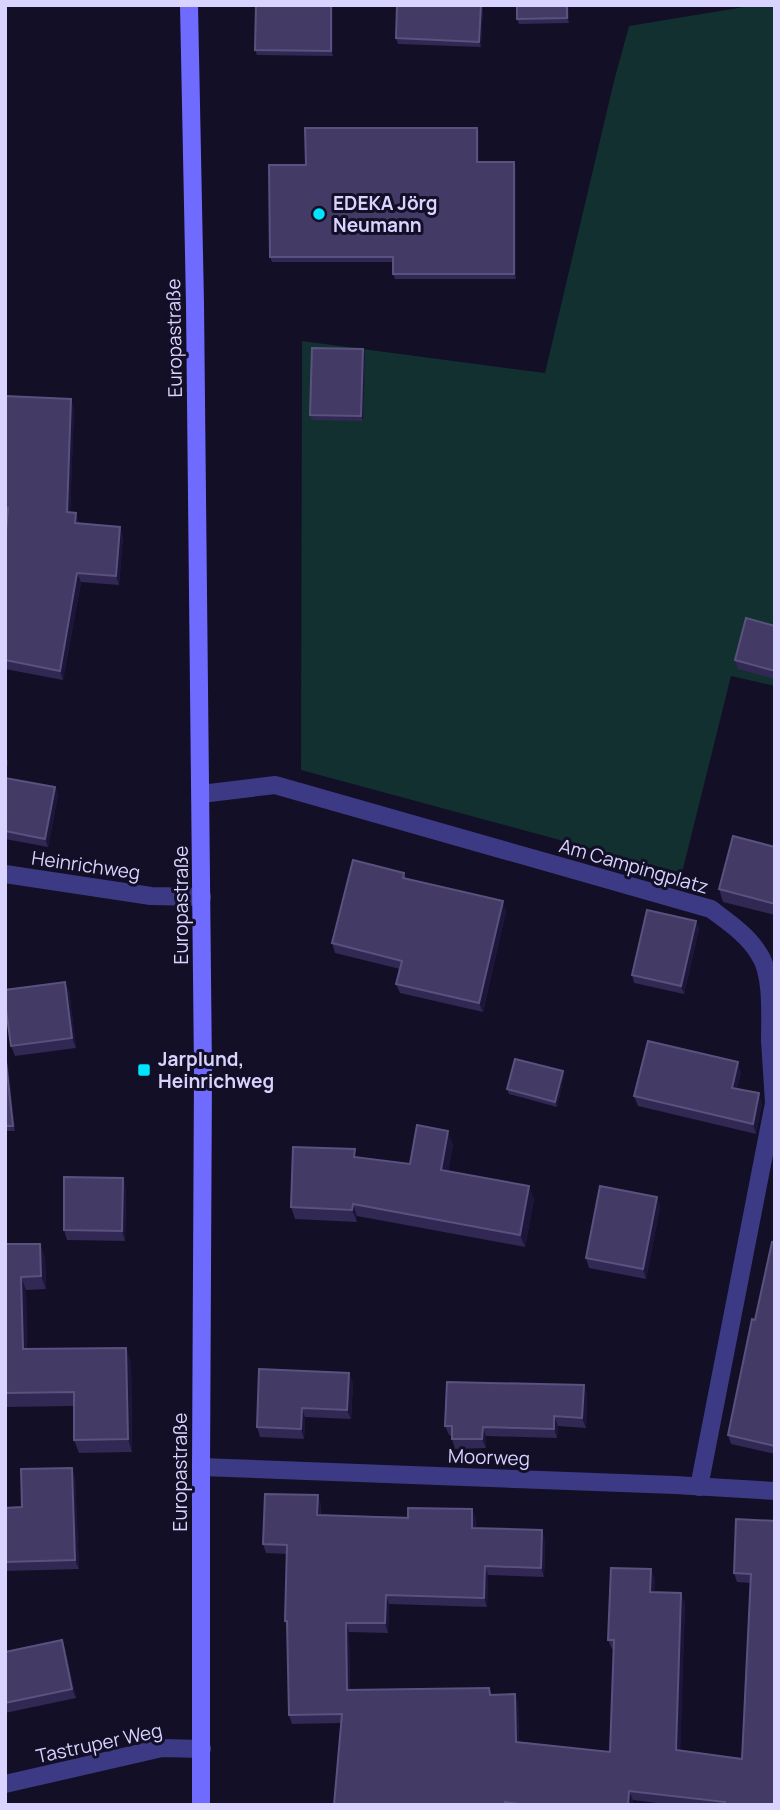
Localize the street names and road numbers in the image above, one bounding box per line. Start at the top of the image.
street label: Europastraße [160,278,188,398]
street label: Am Campingplatz [556,832,712,900]
street label: Heinrichweg [30,845,142,885]
street label: Europastraße [168,846,194,964]
street label: Europastraße [167,1413,193,1531]
street label: Moorweg [448,1443,530,1471]
street label: Tastruper Weg [34,1717,164,1769]

